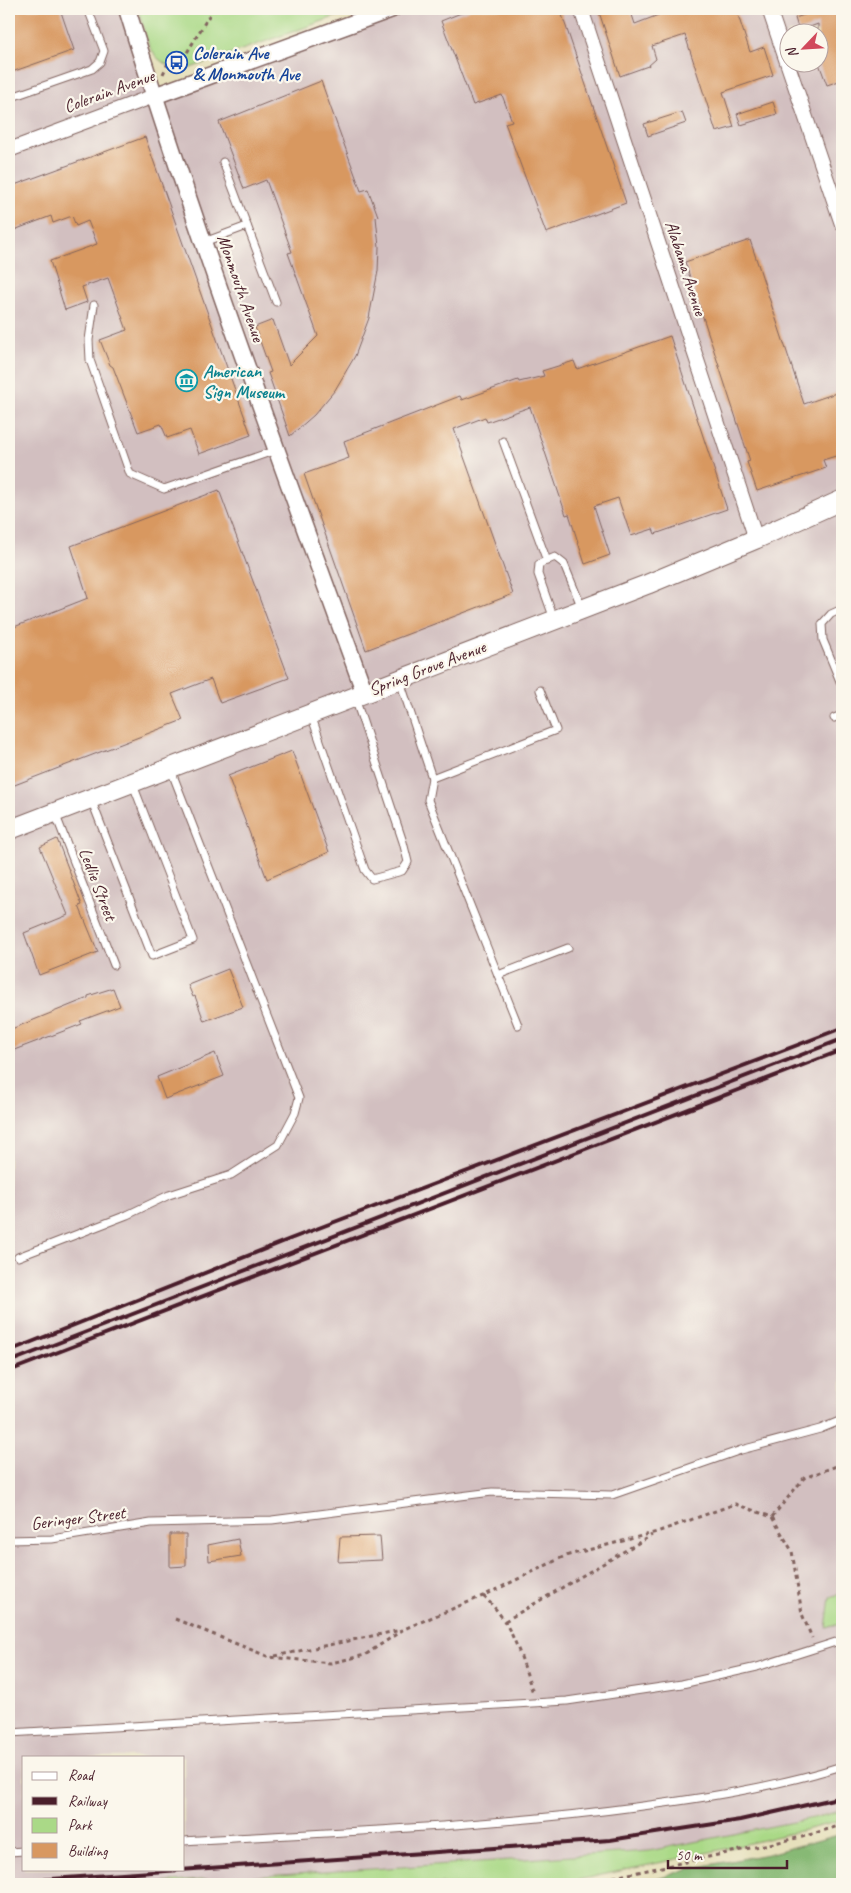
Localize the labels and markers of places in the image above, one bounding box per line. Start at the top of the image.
place label: Colerain Ave & Monmouth Ave [193,42,302,85]
bus stop icon: Colerain Ave & Monmouth Ave [165,51,189,75]
place label: American Sign Museum [203,360,286,403]
museum icon: American Sign Museum [175,369,199,393]

